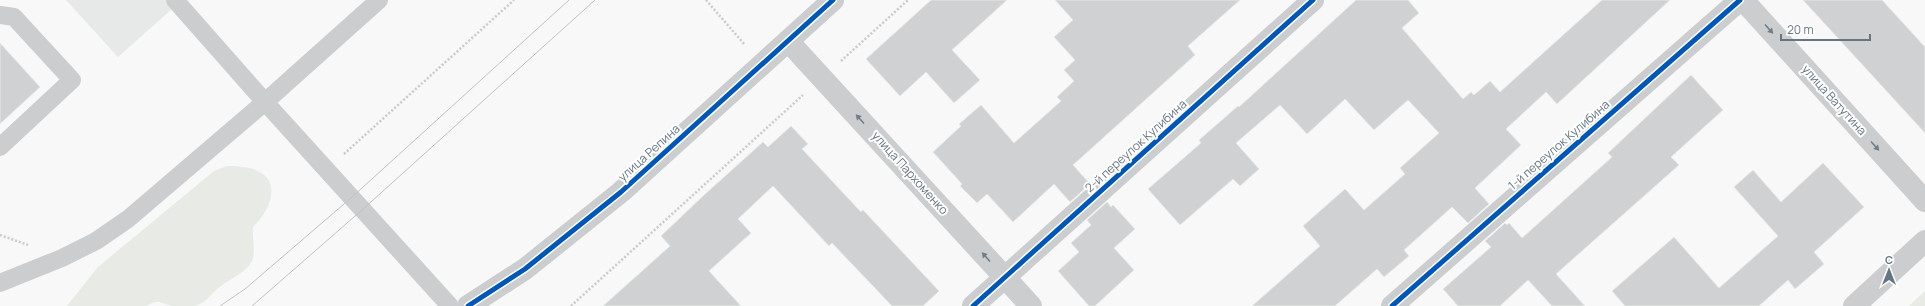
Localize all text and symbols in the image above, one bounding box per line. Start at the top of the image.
scale bar [1781,16,1870,42]
text: 20 m [1787,21,1814,38]
one-way arrow [1764,24,1774,34]
street label: улица Ватутина [1798,61,1871,139]
street label: 2-й переулок Кулибина [1081,95,1190,196]
street label: 1-й переулок Кулибина [1504,96,1613,193]
one-way arrow [856,114,865,124]
street label: улица Репина [614,120,683,185]
street label: улица Пархоменко [868,127,952,218]
one-way arrow [1870,141,1880,151]
north arrow [1869,250,1909,290]
one-way arrow [982,252,991,261]
text: С [1885,252,1893,267]

